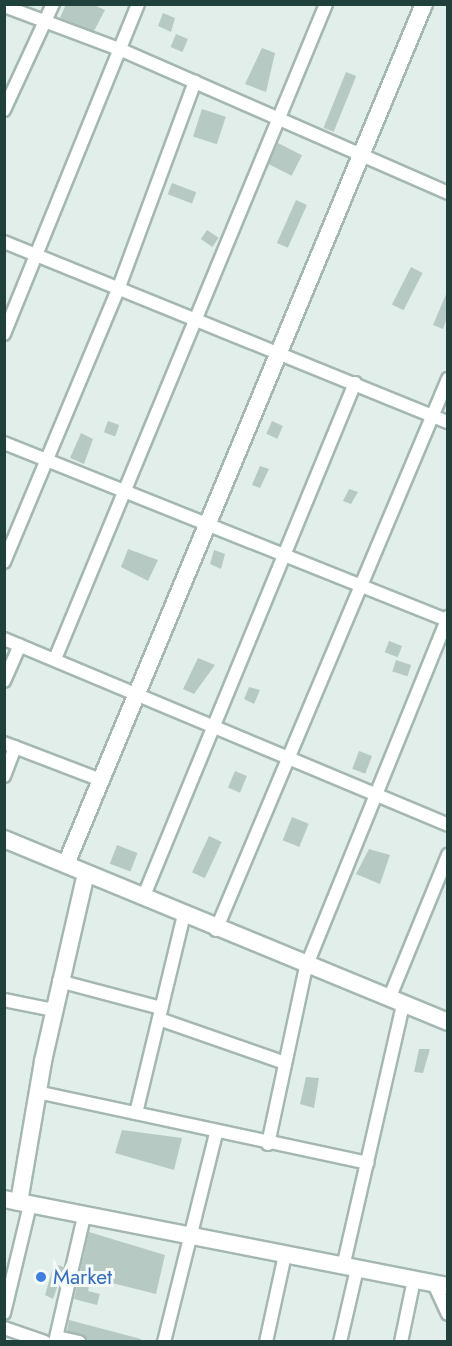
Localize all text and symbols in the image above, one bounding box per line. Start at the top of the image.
place label: Market [53,1264,112,1290]
marker: Market [34,1270,48,1284]

